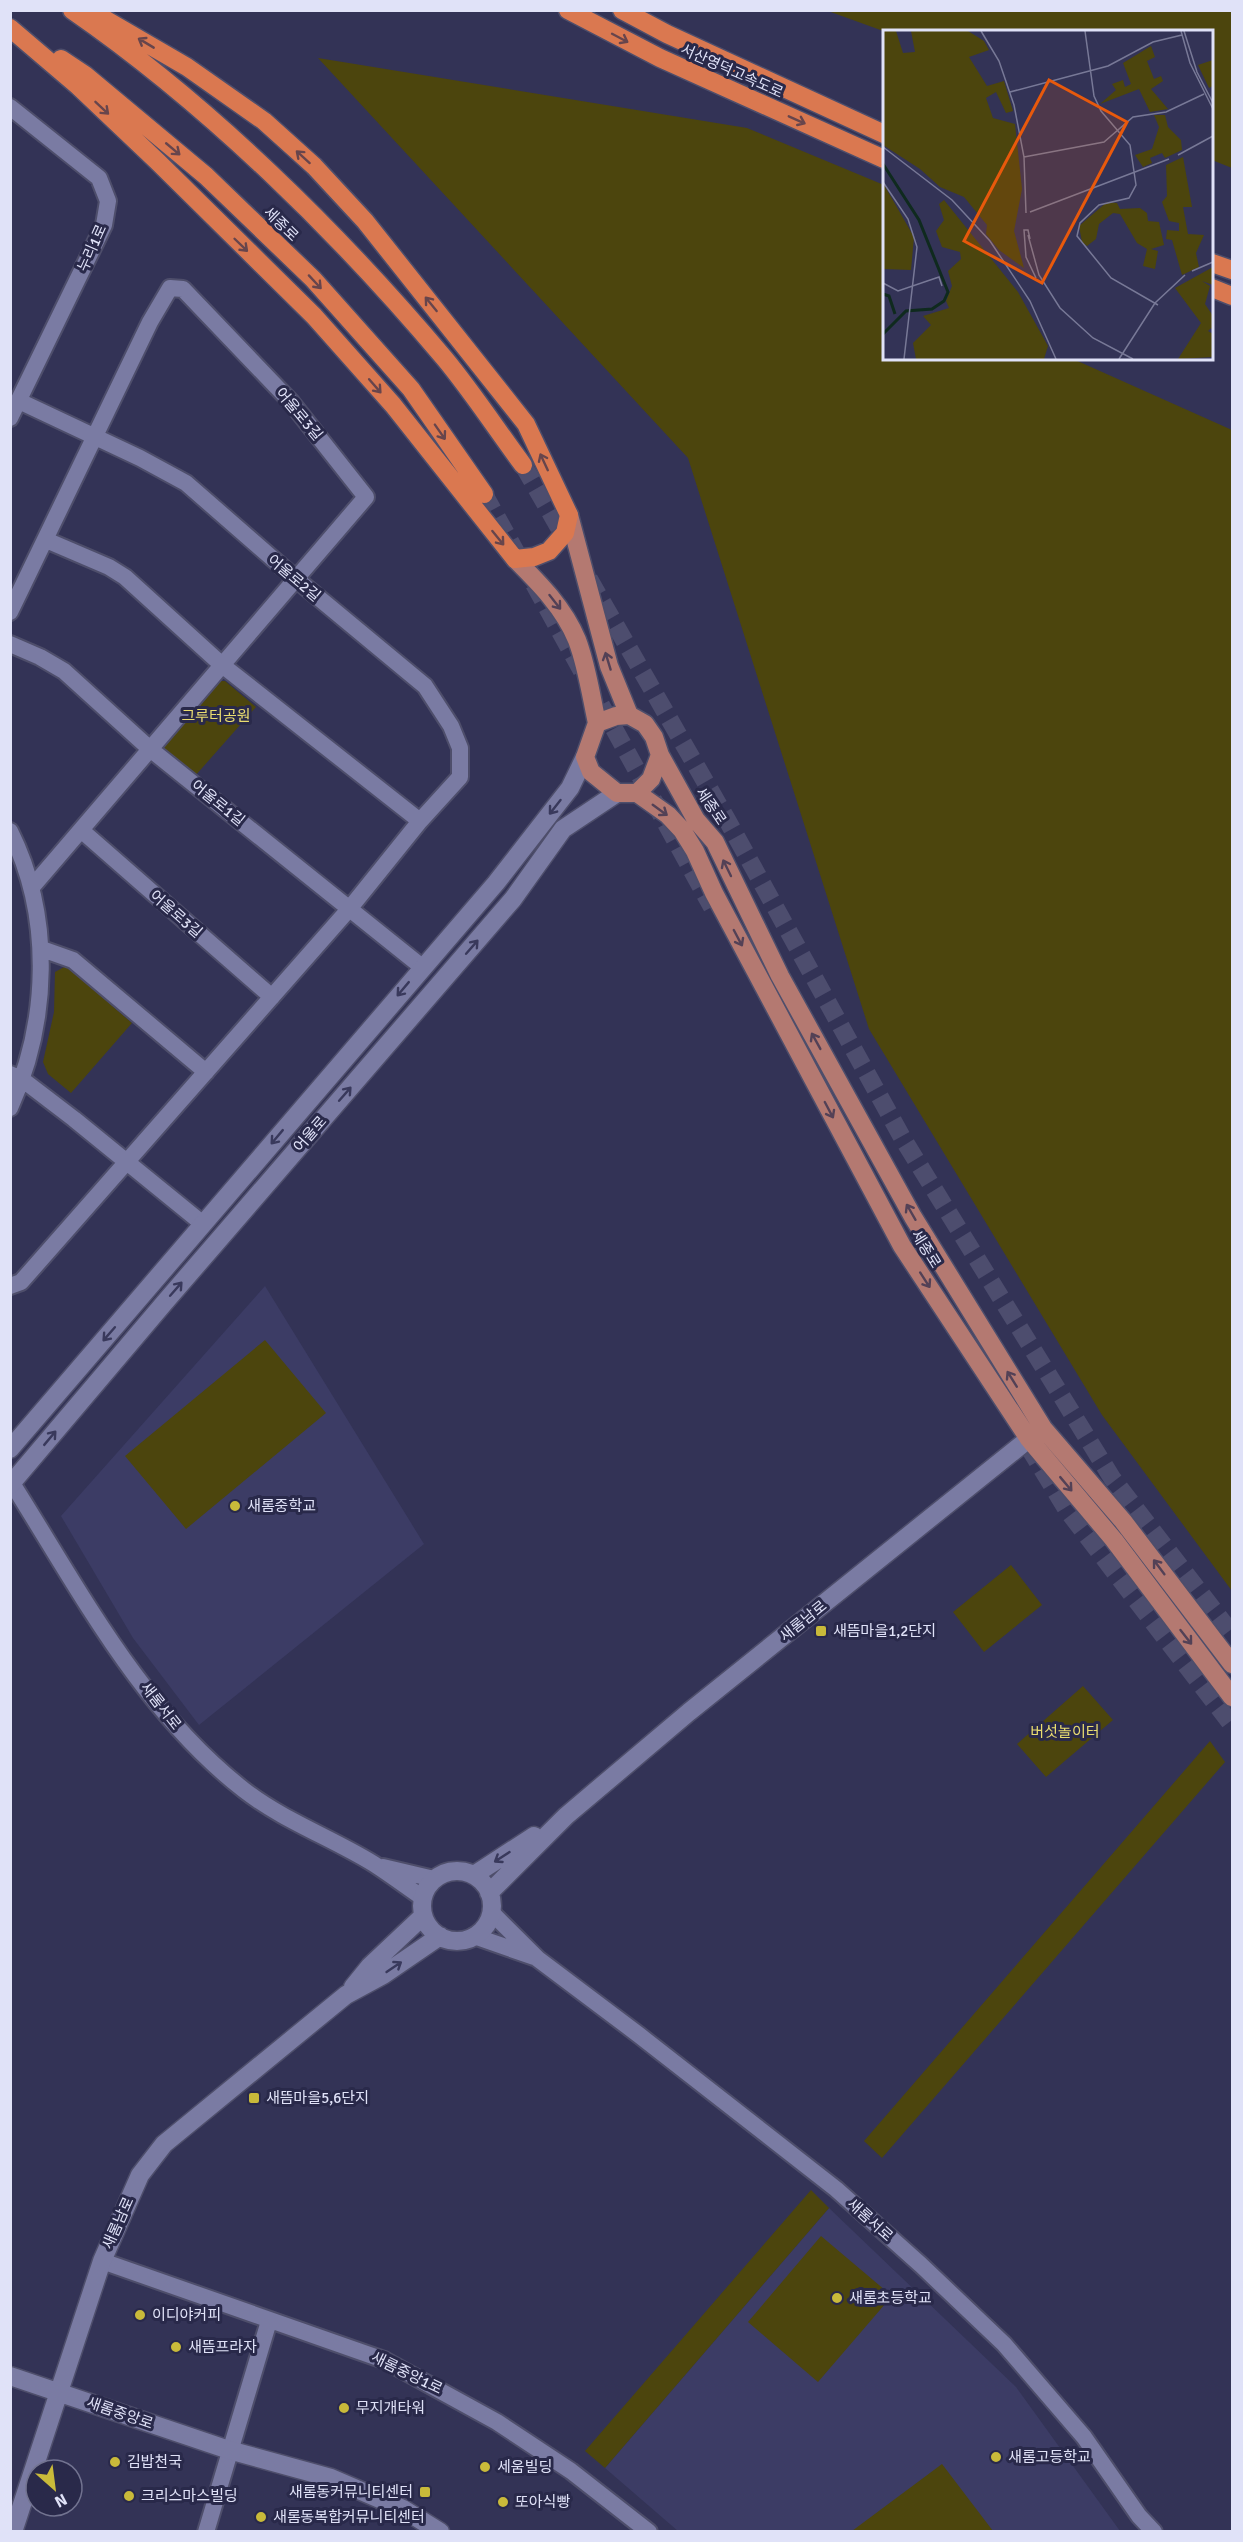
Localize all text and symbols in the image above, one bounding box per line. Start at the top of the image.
inset map [883,30,1213,360]
one-way arrow [611,33,629,44]
one-way arrow [138,36,155,48]
street label: 서산영덕고속도로 [678,40,786,102]
one-way arrow [94,101,109,116]
one-way arrow [788,115,806,126]
one-way arrow [165,142,180,156]
one-way arrow [296,150,311,164]
street label: 세종로 [260,203,302,245]
street label: 누리1로 [74,222,110,274]
one-way arrow [233,238,248,252]
one-way arrow [308,275,322,290]
one-way arrow [424,296,437,312]
one-way arrow [369,378,382,394]
street label: 어울로3길 [272,384,326,444]
one-way arrow [434,423,446,439]
one-way arrow [537,454,549,472]
one-way arrow [491,530,504,546]
street label: 어울로2길 [264,551,324,605]
one-way arrow [548,593,561,609]
one-way arrow [602,652,613,671]
park label: 그루터공원 [181,707,251,725]
street label: 어울로1길 [188,776,248,830]
street label: 세종로 [692,784,730,828]
one-way arrow [549,799,562,815]
one-way arrow [652,804,668,816]
one-way arrow [721,859,733,877]
street label: 어울로3길 [146,886,206,942]
one-way arrow [732,929,744,946]
one-way arrow [466,939,479,955]
one-way arrow [397,981,410,997]
one-way arrow [810,1033,821,1051]
one-way arrow [338,1087,352,1102]
one-way arrow [824,1101,835,1119]
street label: 어울로 [290,1112,330,1156]
one-way arrow [270,1129,284,1144]
one-way arrow [904,1204,916,1221]
street label: 세종로 [907,1227,945,1271]
one-way arrow [919,1271,931,1288]
one-way arrow [169,1282,183,1297]
one-way arrow [103,1326,116,1342]
one-way arrow [1005,1370,1018,1387]
one-way arrow [43,1431,57,1446]
one-way arrow [1060,1476,1073,1492]
place label: 새롬중학교 [247,1497,316,1515]
marker: 새롬중학교 [228,1499,242,1513]
one-way arrow [1152,1560,1165,1576]
street label: 새롬남로 [776,1597,830,1645]
place label: 새뜸마을1,2단지 [833,1622,936,1640]
marker: 새뜸마을1,2단지 [814,1624,828,1638]
one-way arrow [1180,1629,1193,1645]
street label: 새롬서로 [137,1679,185,1733]
park label: 버섯놀이터 [1030,1723,1100,1741]
one-way arrow [494,1851,511,1863]
one-way arrow [385,1961,402,1973]
place label: 새뜸마을5,6단지 [266,2089,369,2107]
marker: 새뜸마을5,6단지 [247,2091,261,2105]
street label: 새롬남로 [99,2194,137,2252]
street label: 새롬서로 [843,2195,897,2245]
place label: 새롬초등학교 [849,2289,932,2307]
marker: 새롬초등학교 [830,2291,844,2305]
place label: 이디야커피 [152,2306,221,2324]
marker: 이디야커피 [133,2308,147,2322]
place label: 새뜸프라자 [188,2338,257,2356]
marker: 새뜸프라자 [169,2340,183,2354]
street label: 새롬중앙1로 [368,2348,446,2398]
street label: 새롬중앙로 [84,2393,156,2433]
place label: 무지개타워 [356,2399,425,2417]
marker: 무지개타워 [337,2401,351,2415]
place label: 새롬고등학교 [1008,2448,1091,2466]
marker: 새롬고등학교 [989,2450,1003,2464]
place label: 김밥천국 [127,2453,182,2471]
marker: 김밥천국 [108,2455,122,2469]
north arrow [24,2458,84,2518]
place label: 세움빌딩 [497,2458,552,2476]
marker: 세움빌딩 [478,2460,492,2474]
place label: 새롬동커뮤니티센터 [289,2483,413,2501]
marker: 새롬동커뮤니티센터 [418,2485,432,2499]
place label: 크리스마스빌딩 [141,2487,238,2505]
text: N [51,2489,70,2512]
marker: 크리스마스빌딩 [122,2489,136,2503]
place label: 또아식빵 [515,2493,570,2511]
marker: 또아식빵 [496,2495,510,2509]
place label: 새롬동복합커뮤니티센터 [273,2508,425,2526]
marker: 새롬동복합커뮤니티센터 [254,2510,268,2524]

